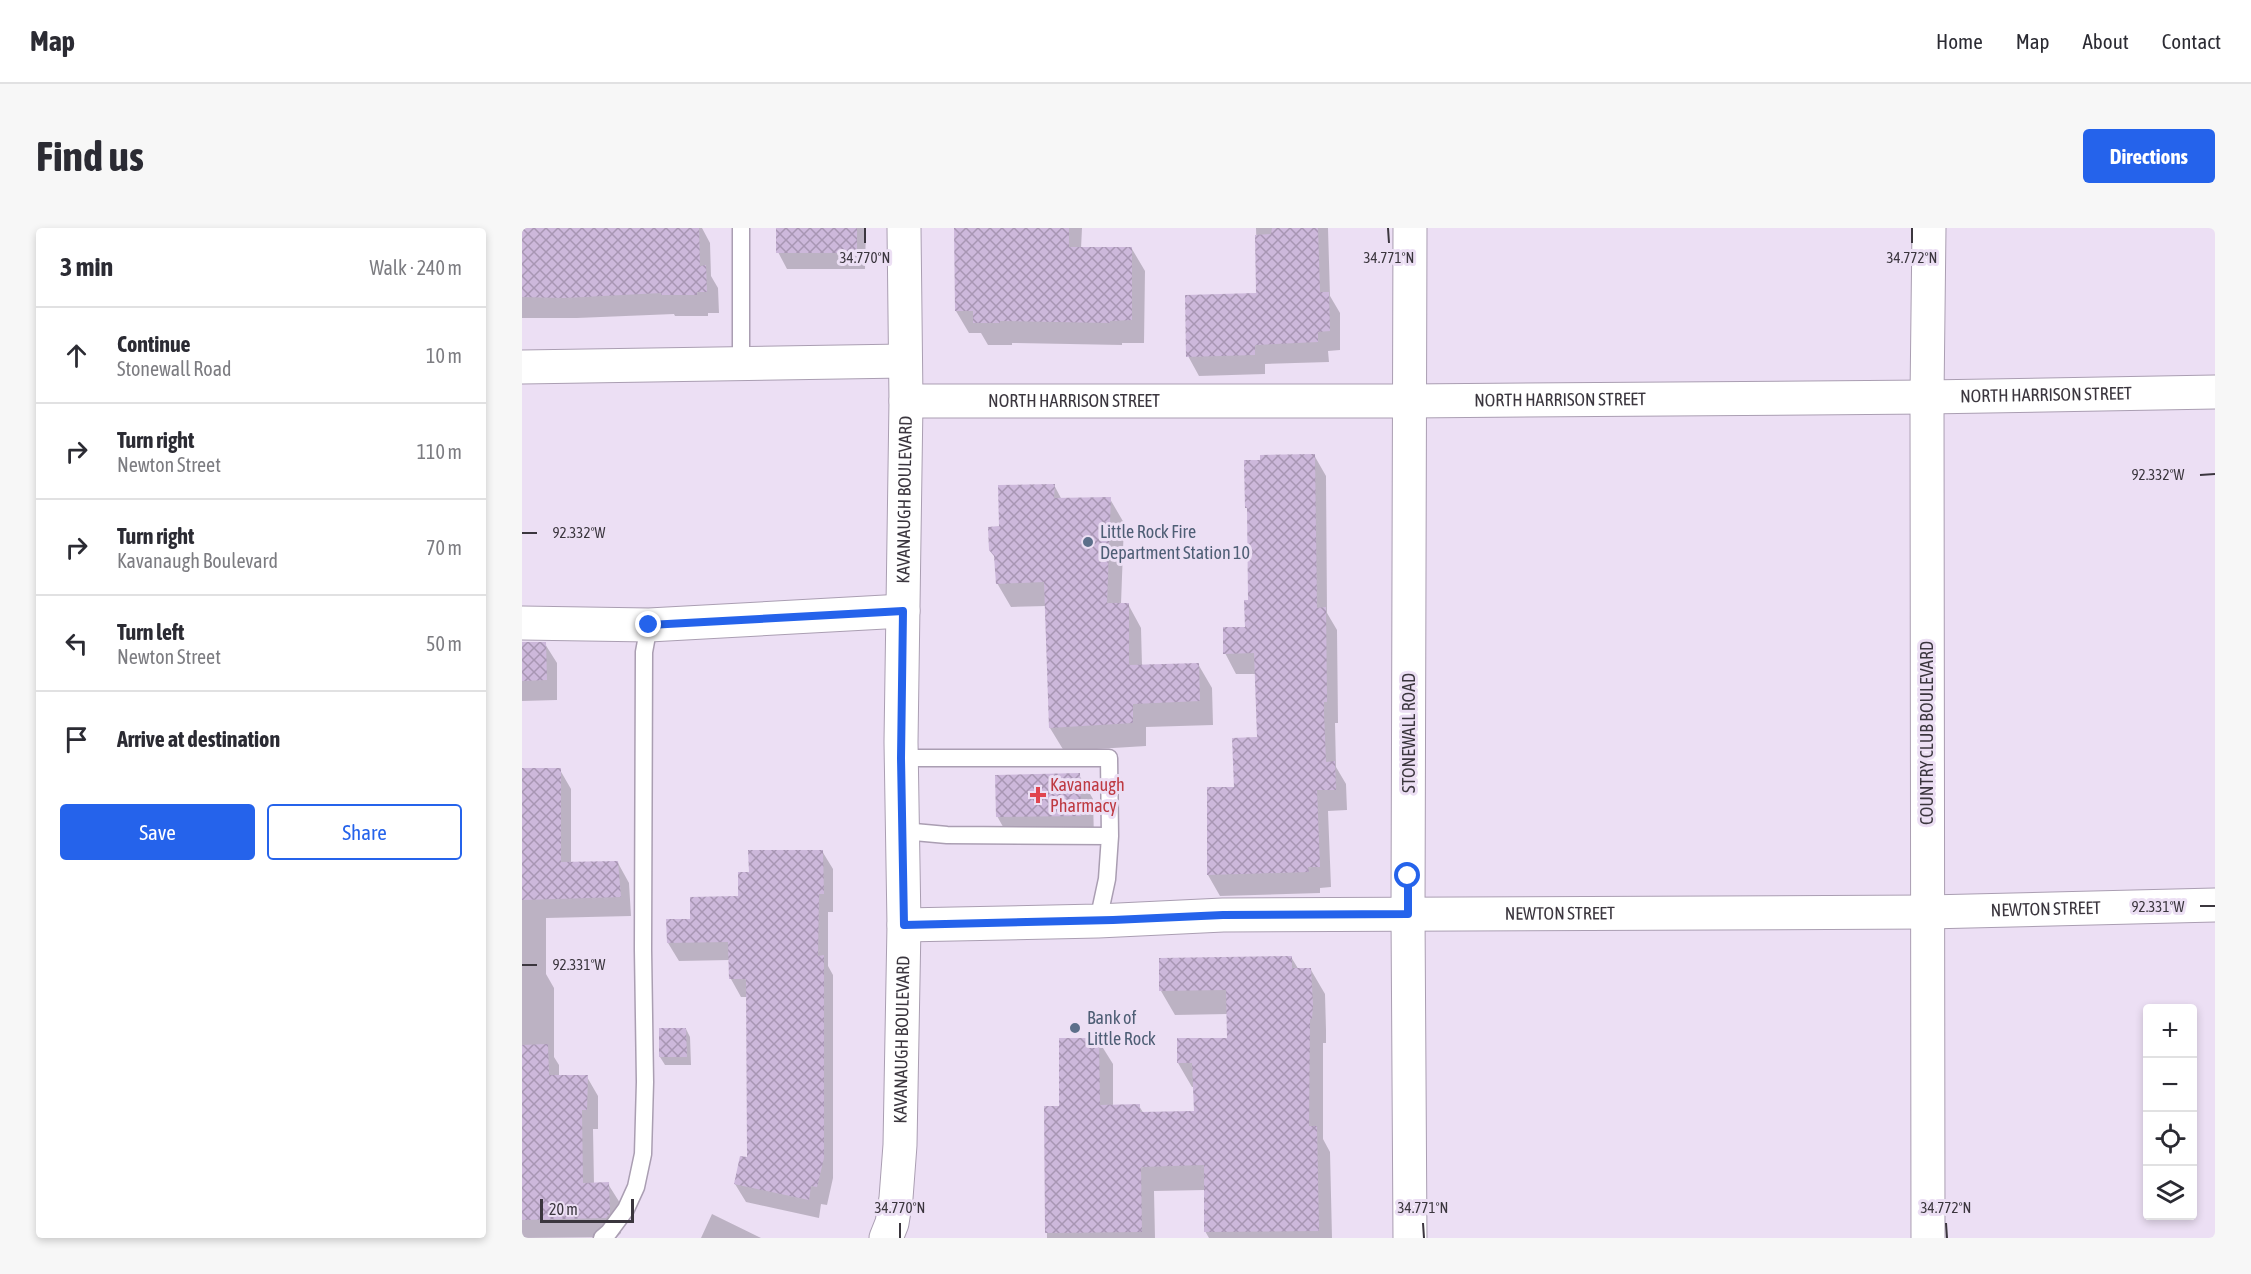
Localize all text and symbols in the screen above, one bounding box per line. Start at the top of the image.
text: Map [30,25,75,57]
text: Home [1936,29,1983,53]
text: Map [2016,29,2050,53]
text: About [2083,29,2129,53]
text: Contact [2162,29,2221,53]
button: Directions [2083,129,2215,183]
text: Find us [36,132,144,180]
text: 34.770°N [840,249,890,266]
text: 34.771°N [1364,249,1414,266]
text: 34.772°N [1887,249,1937,266]
text: 3 min [60,252,113,282]
text: Walk · 240 m [370,256,462,279]
text: Continue [117,331,191,357]
icon: ahead [60,339,93,372]
text: 10 m [426,344,462,367]
text: Stonewall Road [117,357,232,380]
street label: NORTH HARRISON STREET [1960,382,2132,406]
street label: NORTH HARRISON STREET [1474,388,1646,410]
street label: NORTH HARRISON STREET [988,390,1160,411]
street label: KAVANAUGH BOULEVARD [892,416,916,584]
text: Turn right [117,427,194,453]
icon: right [60,435,93,468]
text: 110 m [417,440,462,463]
text: Newton Street [117,453,221,476]
text: 92.332°W [2132,466,2185,483]
place label: Little Rock Fire Department Station 10 [1100,521,1250,563]
text: Turn right [117,523,194,549]
text: 92.332°W [553,524,606,541]
icon: right [60,531,93,564]
marker: Little Rock Fire Department Station 10 [1081,535,1095,549]
text: 70 m [426,536,462,559]
text: Kavanaugh Boulevard [117,549,278,572]
route end [635,611,661,637]
text: Turn left [117,619,184,645]
icon: left [60,627,93,660]
text: 50 m [426,632,462,655]
street label: COUNTRY CLUB BOULEVARD [1916,641,1937,825]
text: Newton Street [117,645,221,668]
street label: STONEWALL ROAD [1398,673,1419,793]
icon: arrive [60,723,93,756]
text: Arrive at destination [117,726,280,752]
place label: Kavanaugh Pharmacy [1050,774,1125,816]
marker: Kavanaugh Pharmacy [1031,788,1045,802]
button: Save [60,804,255,860]
button: Share [267,804,462,860]
route start [1394,862,1420,888]
street label: NEWTON STREET [1990,897,2101,920]
text: 92.331°W [2132,898,2185,915]
street label: NEWTON STREET [1505,902,1615,924]
text: 92.331°W [553,956,606,973]
street label: KAVANAUGH BOULEVARD [889,956,913,1124]
map controls [2143,1004,2197,1220]
button: + [2143,1004,2197,1058]
place label: Bank of Little Rock [1087,1007,1156,1049]
marker: Bank of Little Rock [1068,1021,1082,1035]
button: − [2143,1058,2197,1112]
button: locate [2143,1112,2197,1166]
button: layers [2143,1166,2197,1220]
scale bar [540,1196,634,1224]
text: 34.770°N [875,1199,925,1216]
text: 34.771°N [1398,1199,1448,1216]
text: 34.772°N [1921,1199,1971,1216]
text: 20 m [549,1200,578,1218]

